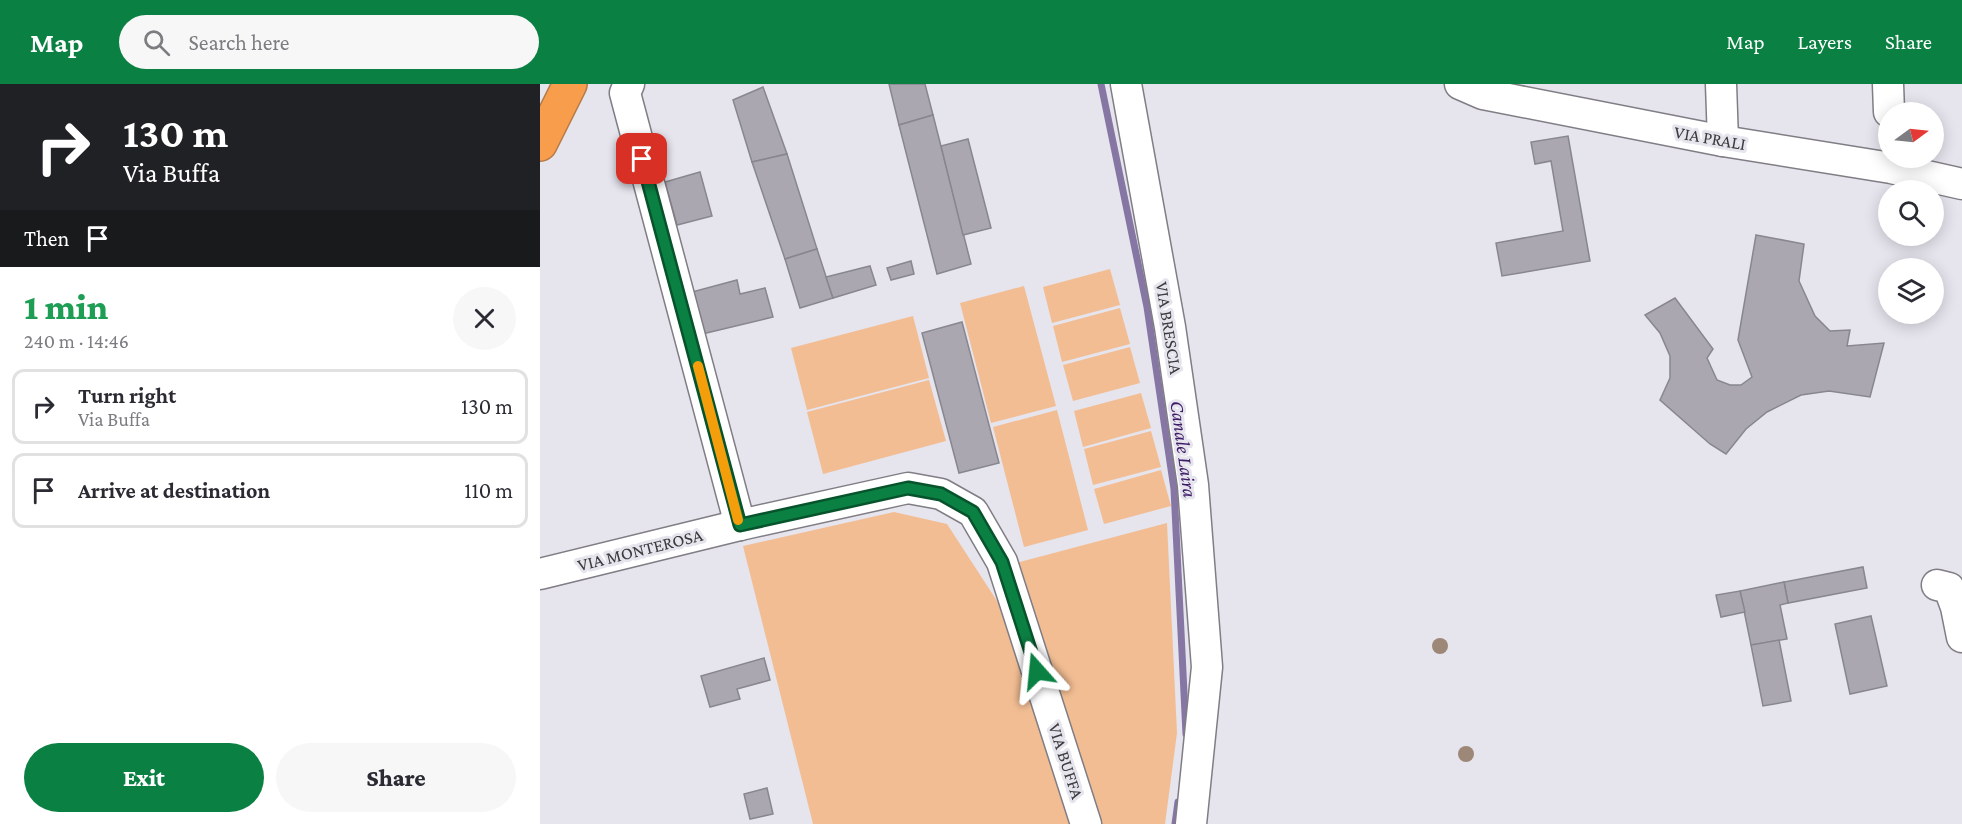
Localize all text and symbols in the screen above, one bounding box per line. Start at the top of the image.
search box [119,15,539,69]
icon: search [140,26,173,59]
text: Map [30,27,83,58]
text: Search here [188,30,289,55]
text: Map [1726,30,1765,54]
text: Layers [1798,30,1852,54]
text: Share [1885,30,1932,54]
north arrow [1878,102,1944,168]
map controls [1878,102,1944,324]
icon: right [24,108,102,186]
text: 130 m [123,109,228,156]
street label: VIA PRALI [1673,122,1747,154]
pin [616,133,667,184]
icon: arrive [625,142,658,175]
text: Via Buffa [123,158,220,188]
button: search [1878,180,1944,246]
icon: arrive [81,222,114,255]
text: Then [24,226,69,251]
button: layers [1878,258,1944,324]
street label: VIA BRESCIA [1152,280,1186,377]
text: 1 min [24,287,108,327]
button: close [453,287,516,350]
text: 240 m · 14:46 [24,330,129,352]
text: Turn right [78,383,176,408]
icon: right [27,390,60,423]
text: 130 m [461,394,513,419]
water label: Canale Laira [1166,399,1202,499]
text: Via Buffa [78,408,150,430]
icon: arrive [27,474,60,507]
text: Arrive at destination [78,478,270,503]
text: 110 m [464,478,513,503]
street label: VIA MONTEROSA [575,525,705,575]
position arrow [1005,639,1069,703]
street label: VIA BUFFA [1044,721,1088,802]
button: Exit [24,743,264,812]
button: Share [276,743,516,812]

